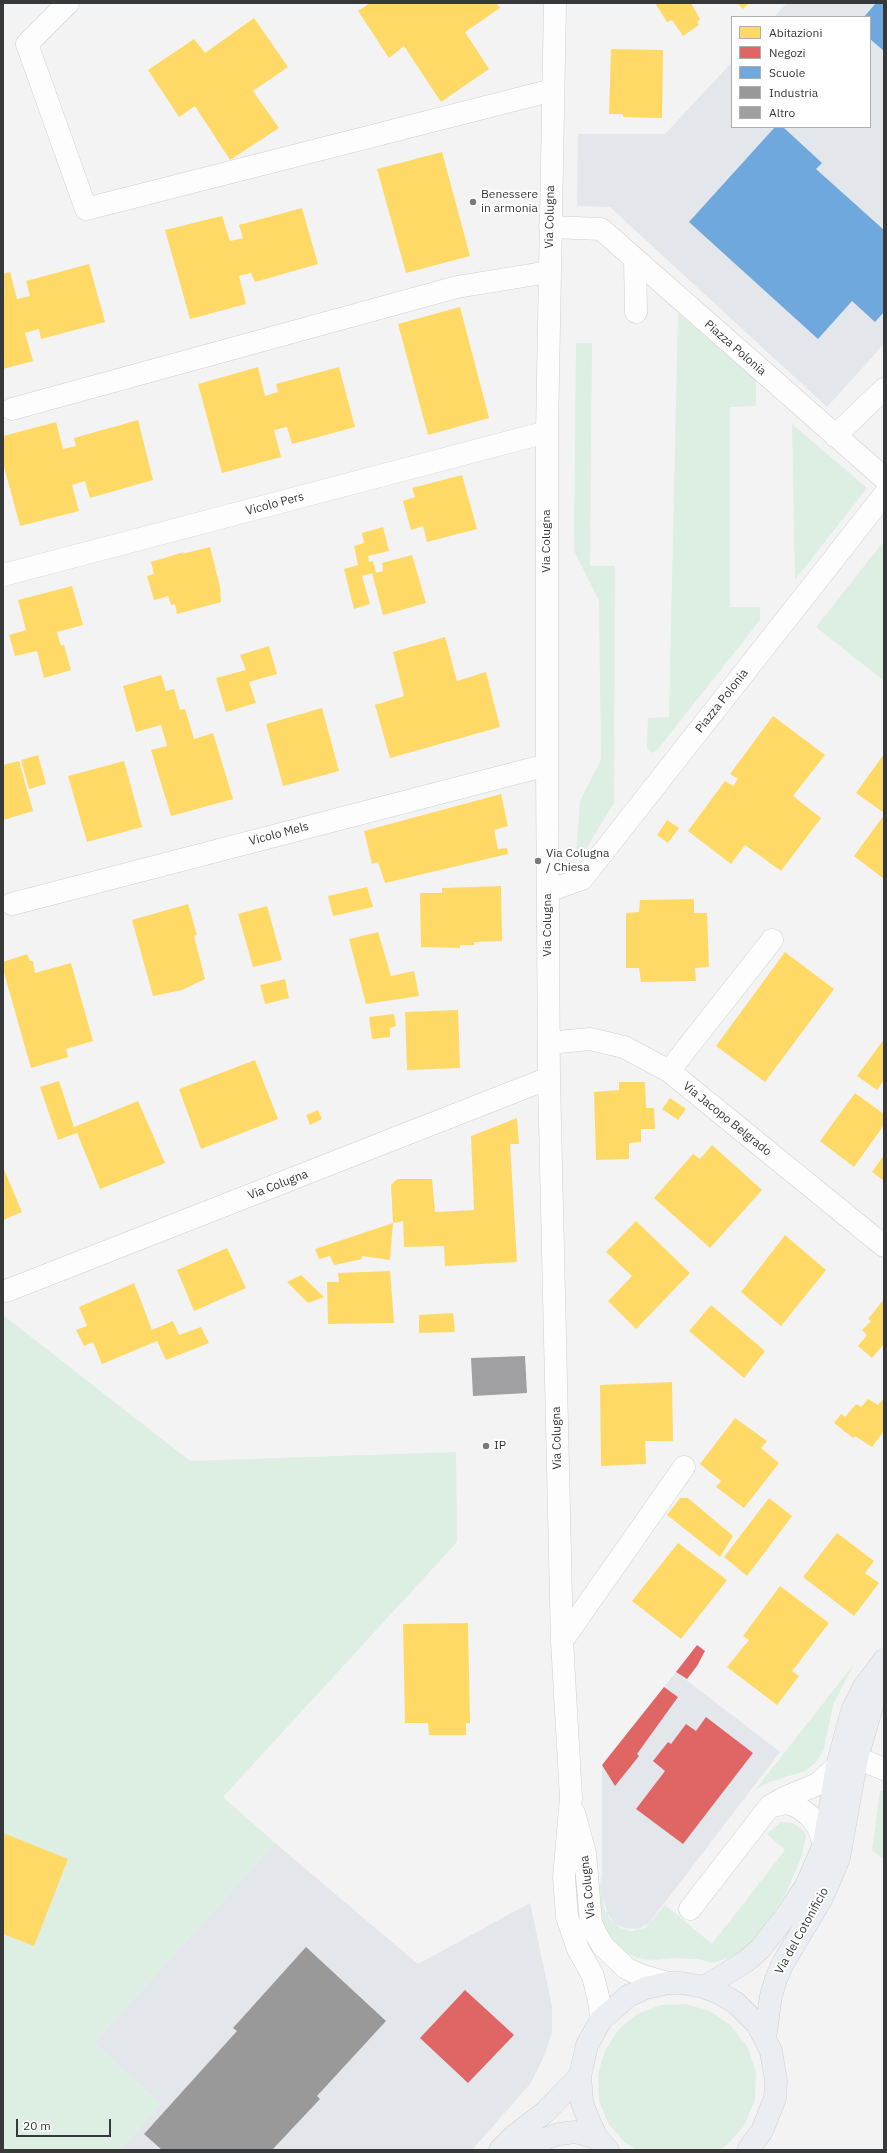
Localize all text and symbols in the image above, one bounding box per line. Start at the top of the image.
legend [731,16,871,128]
text: Abitazioni [769,25,822,40]
text: Negozi [769,45,806,60]
text: Scuole [769,65,805,80]
text: Industria [769,85,818,100]
text: Altro [769,105,795,120]
street label: Via Colugna [542,185,558,249]
place label: Benessere in armonia [481,188,538,216]
marker: Benessere in armonia [468,197,478,207]
street label: Piazza Polonia [701,317,769,379]
street label: Vicolo Pers [244,489,306,519]
street label: Via Colugna [540,509,554,573]
street label: Piazza Polonia [693,666,751,736]
street label: Vicolo Mels [248,819,310,849]
place label: Via Colugna / Chiesa [546,847,609,875]
marker: Via Colugna / Chiesa [533,856,543,866]
street label: Via Colugna [541,893,555,957]
street label: Via Jacopo Belgrado [680,1079,774,1159]
street label: Via Colugna [246,1167,310,1203]
street label: Via Colugna [549,1406,565,1470]
place label: IP [494,1439,506,1453]
marker: IP [481,1441,491,1451]
street label: Via Colugna [578,1855,598,1919]
street label: Via del Cotonificio [772,1885,832,1977]
scale bar [18,2111,113,2137]
text: 20 m [23,2118,51,2133]

